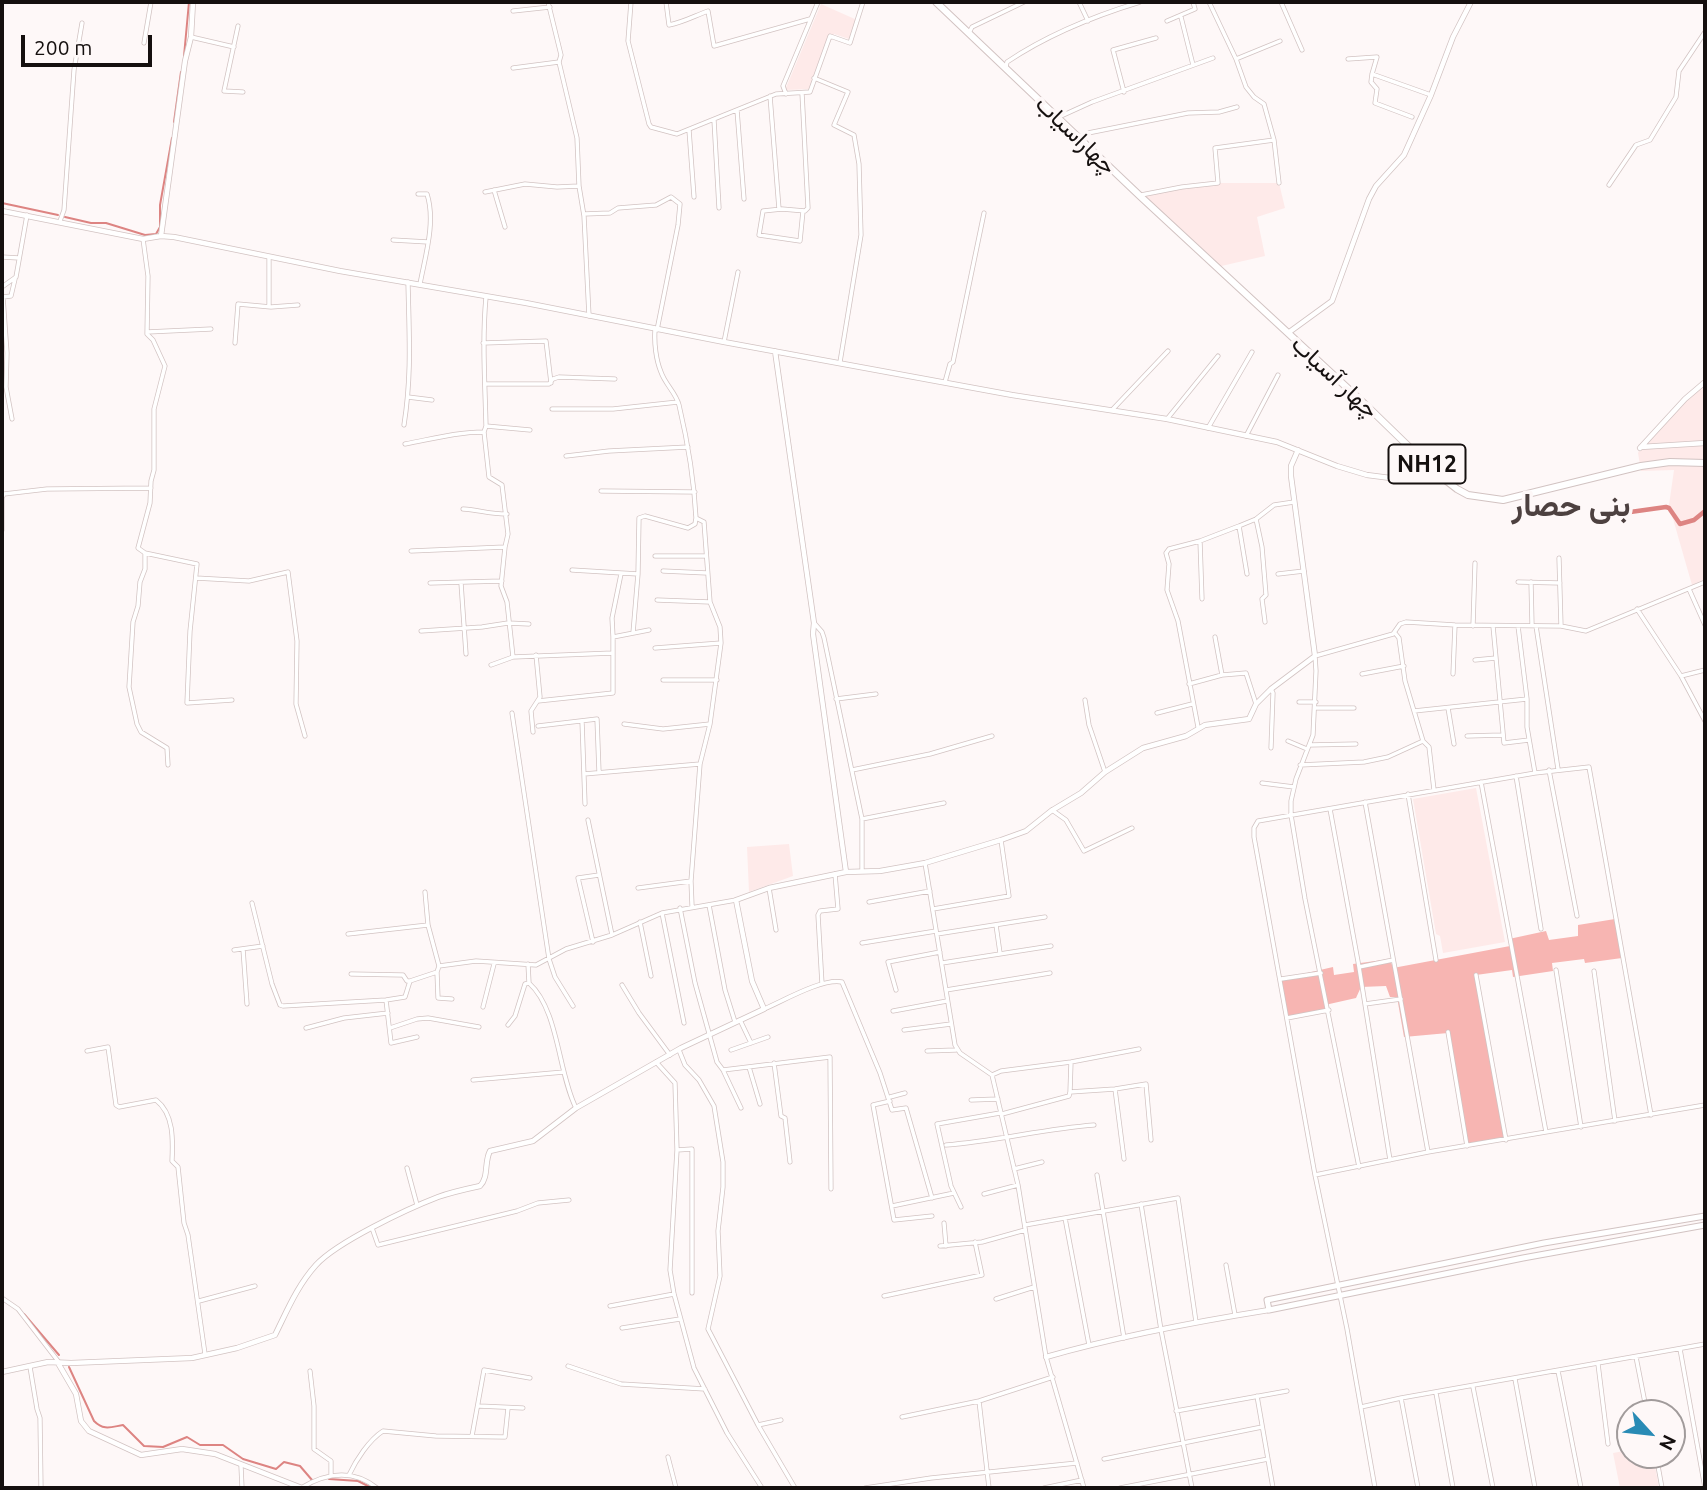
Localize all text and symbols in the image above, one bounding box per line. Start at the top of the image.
scale bar [24,21,156,65]
text: 200 m [34,35,92,59]
street label: چهاراسیاب [1030,89,1122,181]
street label: چهار آسیاب [1286,329,1384,425]
road number: NH12 [1388,445,1466,484]
district label: بنی حصار [1512,486,1630,524]
north arrow [1616,1399,1686,1469]
text: N [1655,1431,1681,1454]

